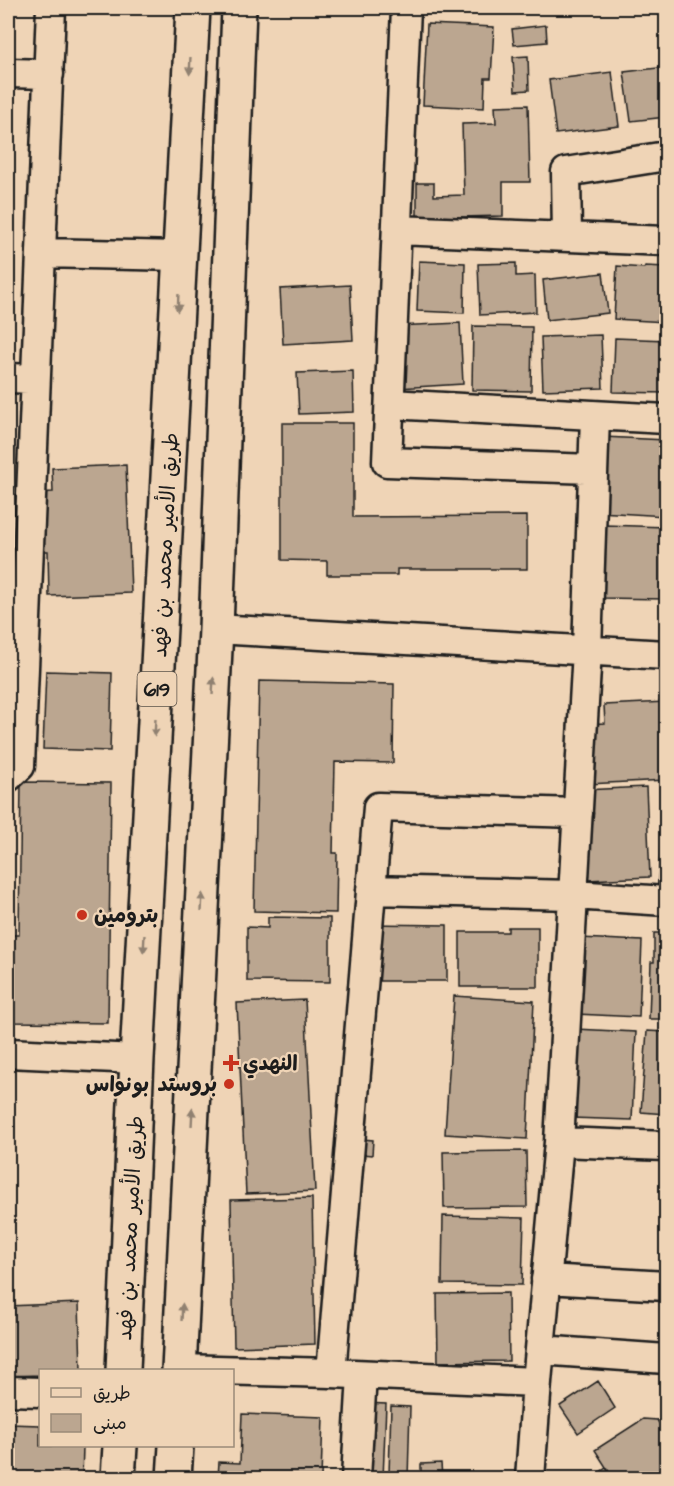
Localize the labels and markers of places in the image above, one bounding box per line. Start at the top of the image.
place label: بترومين [94,901,158,930]
marker: بترومين [75,908,89,922]
place label: النهدي [243,1049,298,1079]
marker: النهدي [224,1056,238,1070]
place label: بروستد بونواس [86,1070,217,1099]
marker: بروستد بونواس [222,1077,236,1091]

